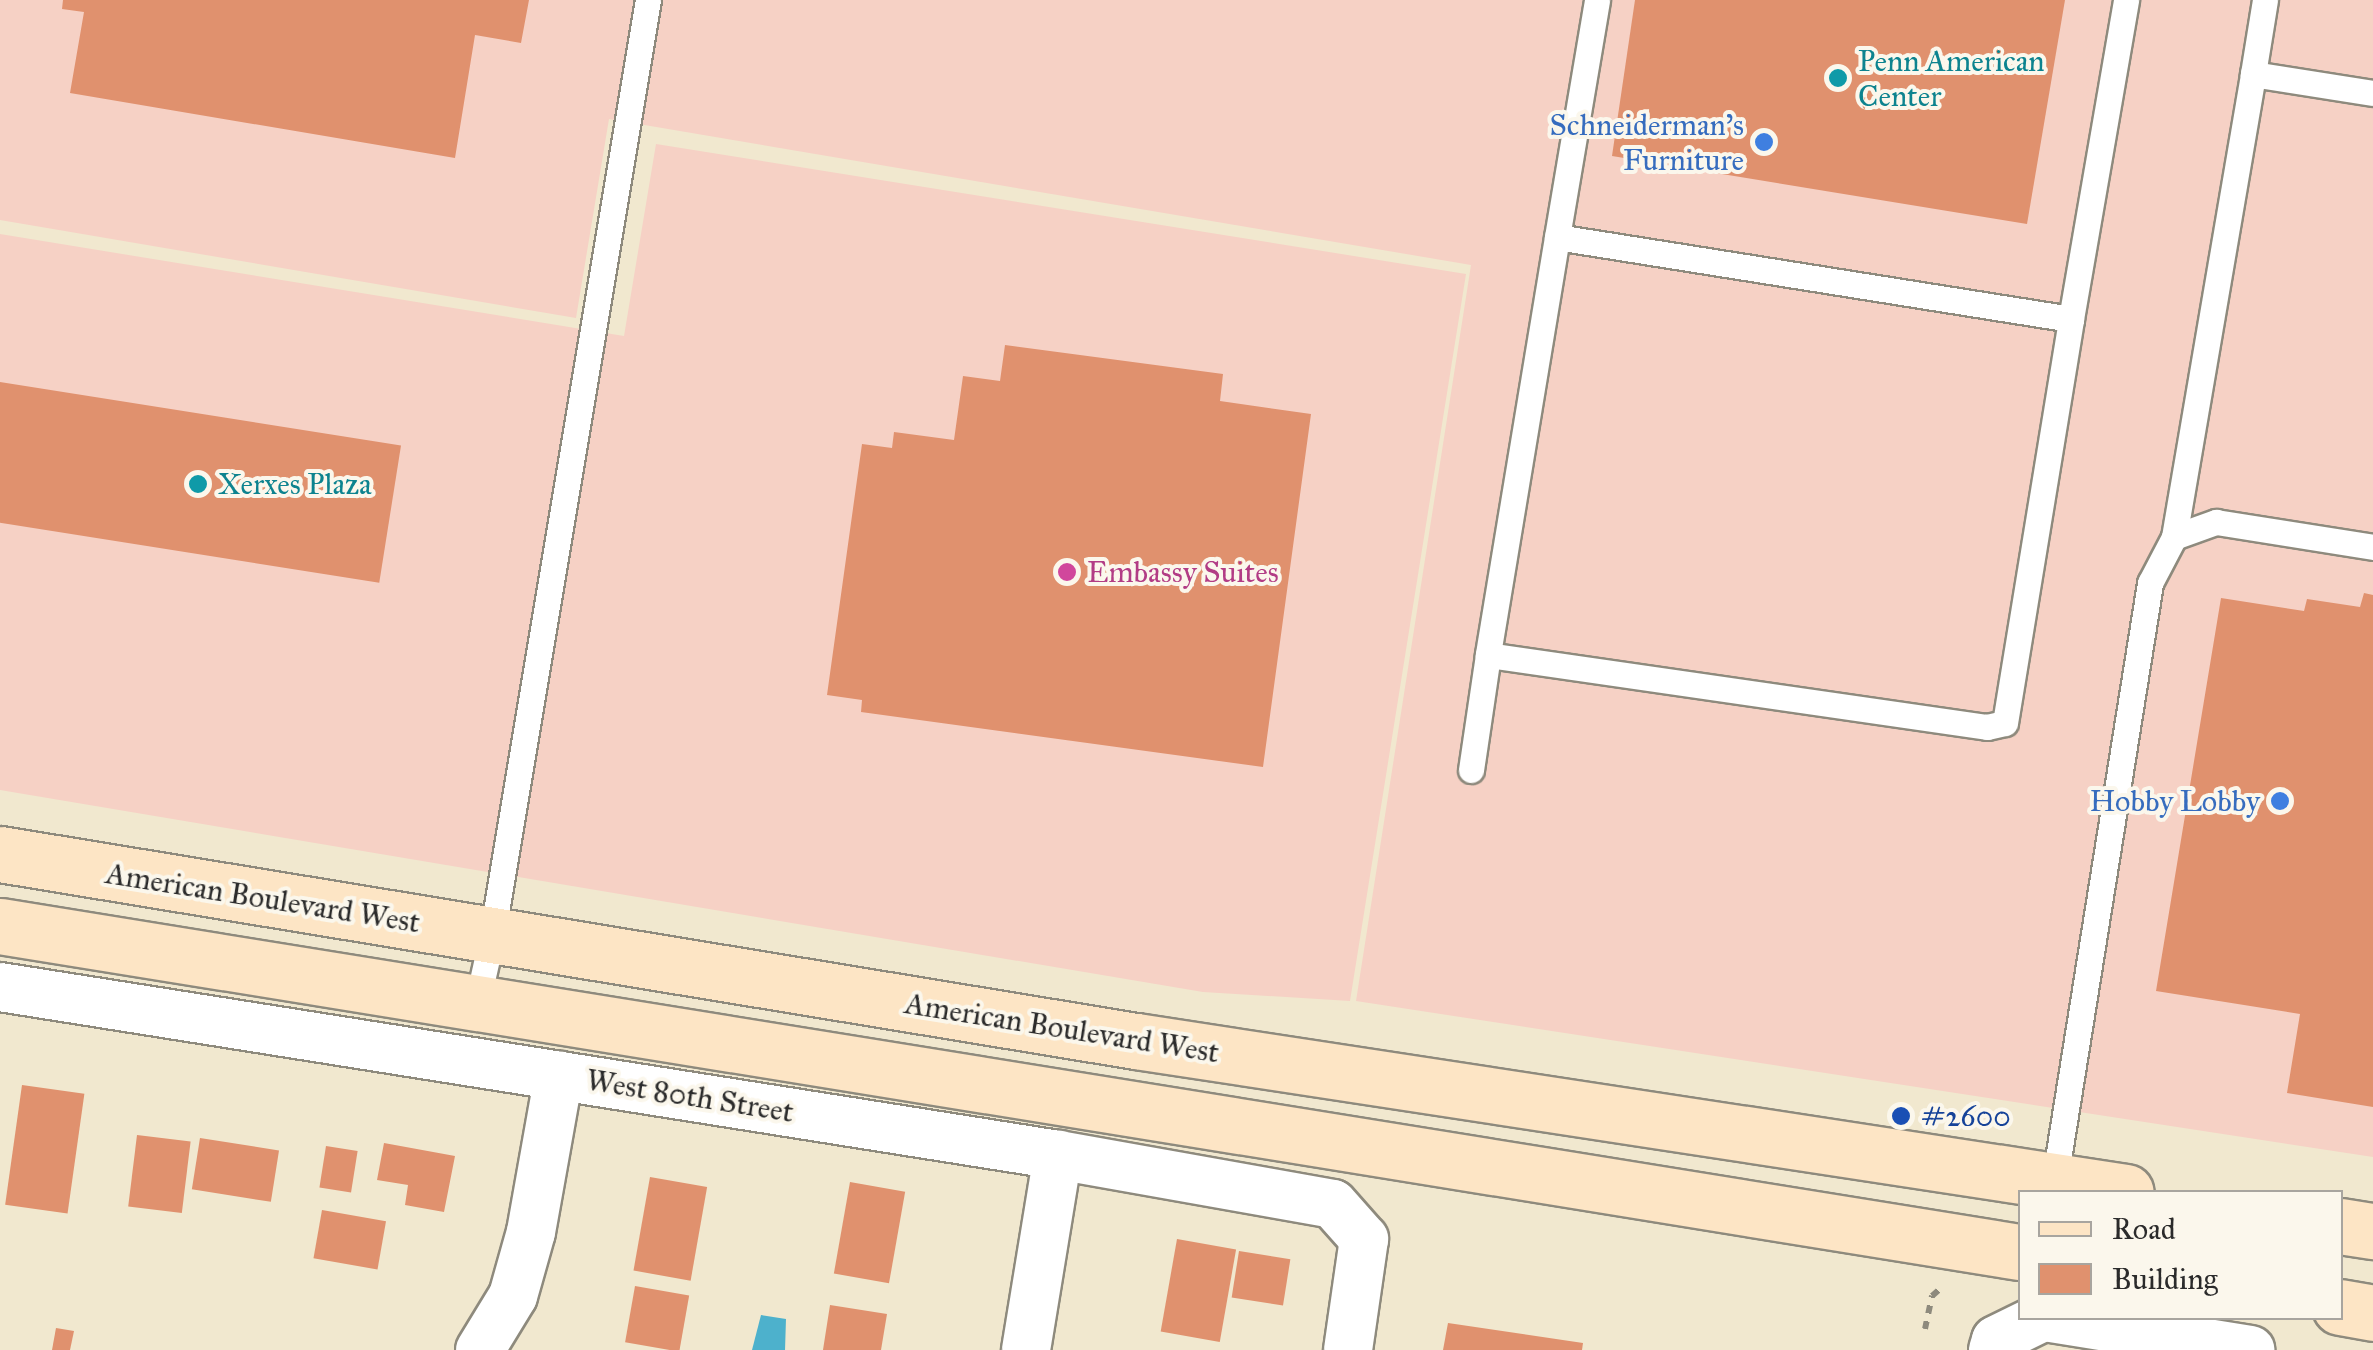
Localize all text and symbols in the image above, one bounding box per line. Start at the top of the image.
place label: Penn American Center [1858,43,2045,114]
marker: Penn American Center [1827,67,1849,89]
place label: Schneiderman's Furniture [1549,107,1744,178]
marker: Schneiderman's Furniture [1753,131,1775,153]
place label: Xerxes Plaza [218,466,372,502]
marker: Xerxes Plaza [187,473,209,495]
place label: Embassy Suites [1087,554,1279,590]
marker: Embassy Suites [1056,561,1078,583]
place label: Hobby Lobby [2090,783,2260,819]
marker: Hobby Lobby [2269,790,2291,812]
street label: American Boulevard West [103,855,423,941]
street label: American Boulevard West [902,985,1222,1071]
street label: West 80th Street [584,1062,796,1130]
place label: #2600 [1921,1098,2011,1134]
marker: #2600 [1890,1105,1912,1127]
legend [2018,1190,2343,1320]
text: Road [2112,1211,2176,1247]
text: Building [2112,1261,2218,1297]

